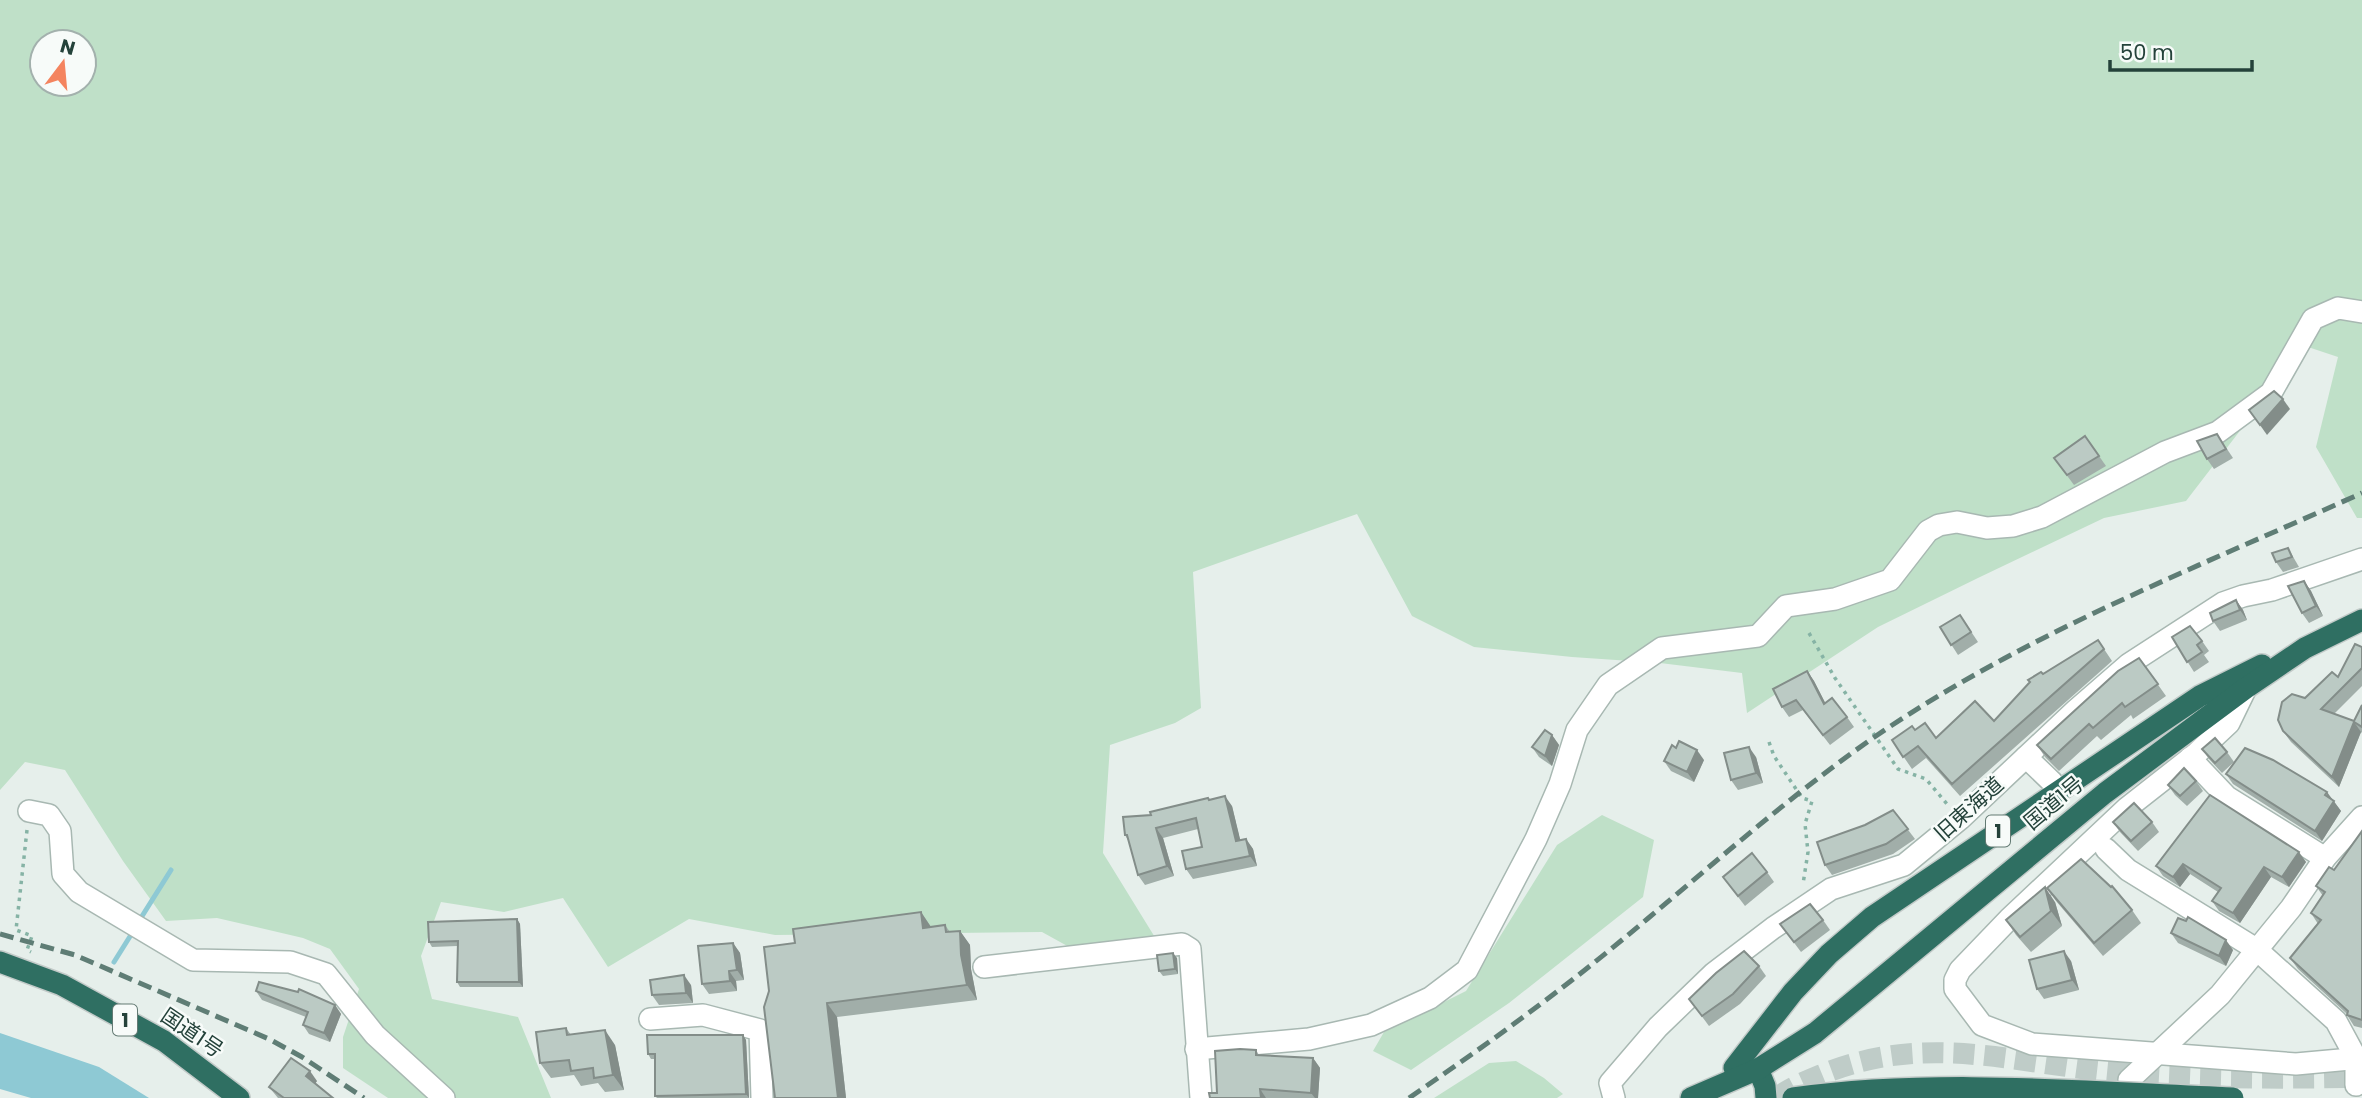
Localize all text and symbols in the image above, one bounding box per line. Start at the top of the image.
north arrow [28,28,98,98]
scale bar [2110,28,2252,72]
text: N [57,32,78,62]
text: 50 m [2120,38,2174,67]
street label: 国道1号 [2018,769,2090,836]
street label: 旧東海道 [1928,770,2010,848]
road number: 1 [1986,816,2010,846]
street label: 国道1号 [155,1001,229,1064]
road number: 1 [113,1004,137,1036]

